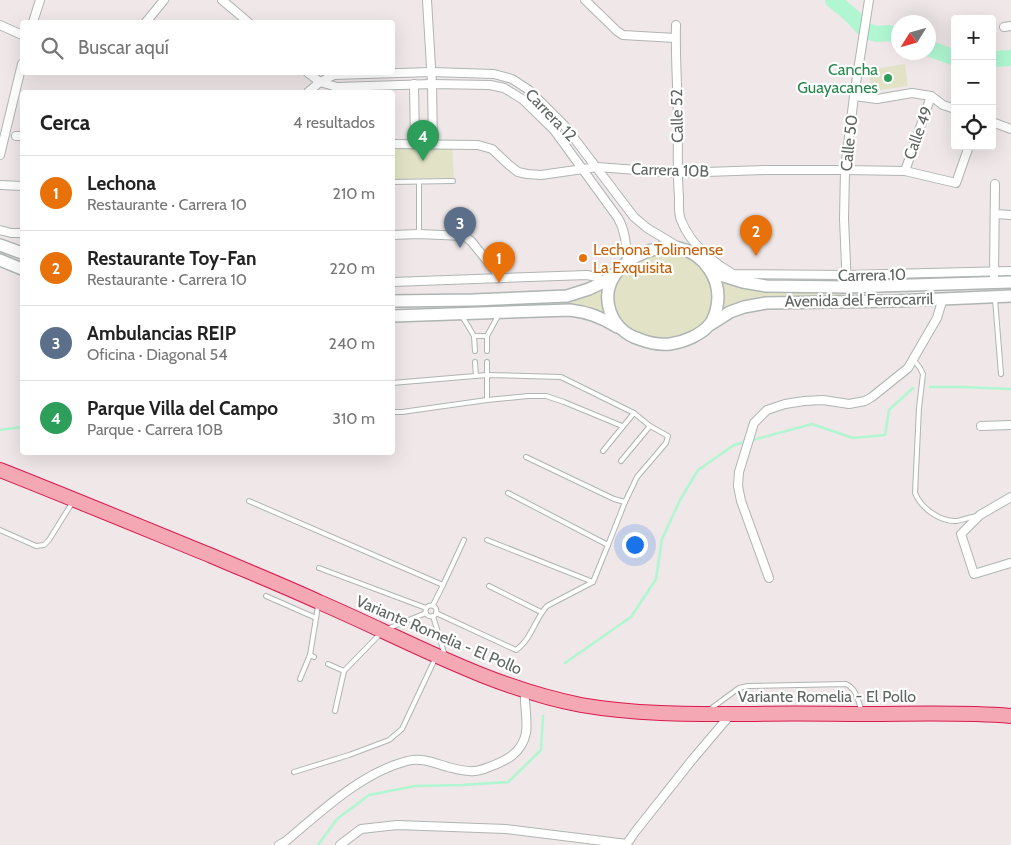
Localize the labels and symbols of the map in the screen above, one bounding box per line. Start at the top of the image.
north arrow [891,15,936,60]
place label: Cancha Guayacanes [797,60,878,97]
marker: Cancha Guayacanes [882,72,894,84]
street label: Carrera 12 [521,85,581,145]
street label: Calle 52 [667,89,687,143]
street label: Calle 49 [900,104,936,162]
street label: Calle 50 [837,114,861,172]
pin: 4 [407,120,439,161]
street label: Carrera 10B [631,159,710,181]
pin: 3 [444,207,476,248]
pin: 2 [740,215,772,256]
place label: Lechona Tolimense La Exquisita [593,240,723,277]
pin: 1 [483,242,515,283]
marker: Lechona Tolimense La Exquisita [577,252,589,264]
street label: Carrera 10 [838,265,906,285]
street label: Avenida del Ferrocarril [784,289,934,311]
your location [622,532,648,558]
street label: Variante Romelia - El Pollo [353,591,525,679]
street label: Variante Romelia - El Pollo [738,687,916,706]

